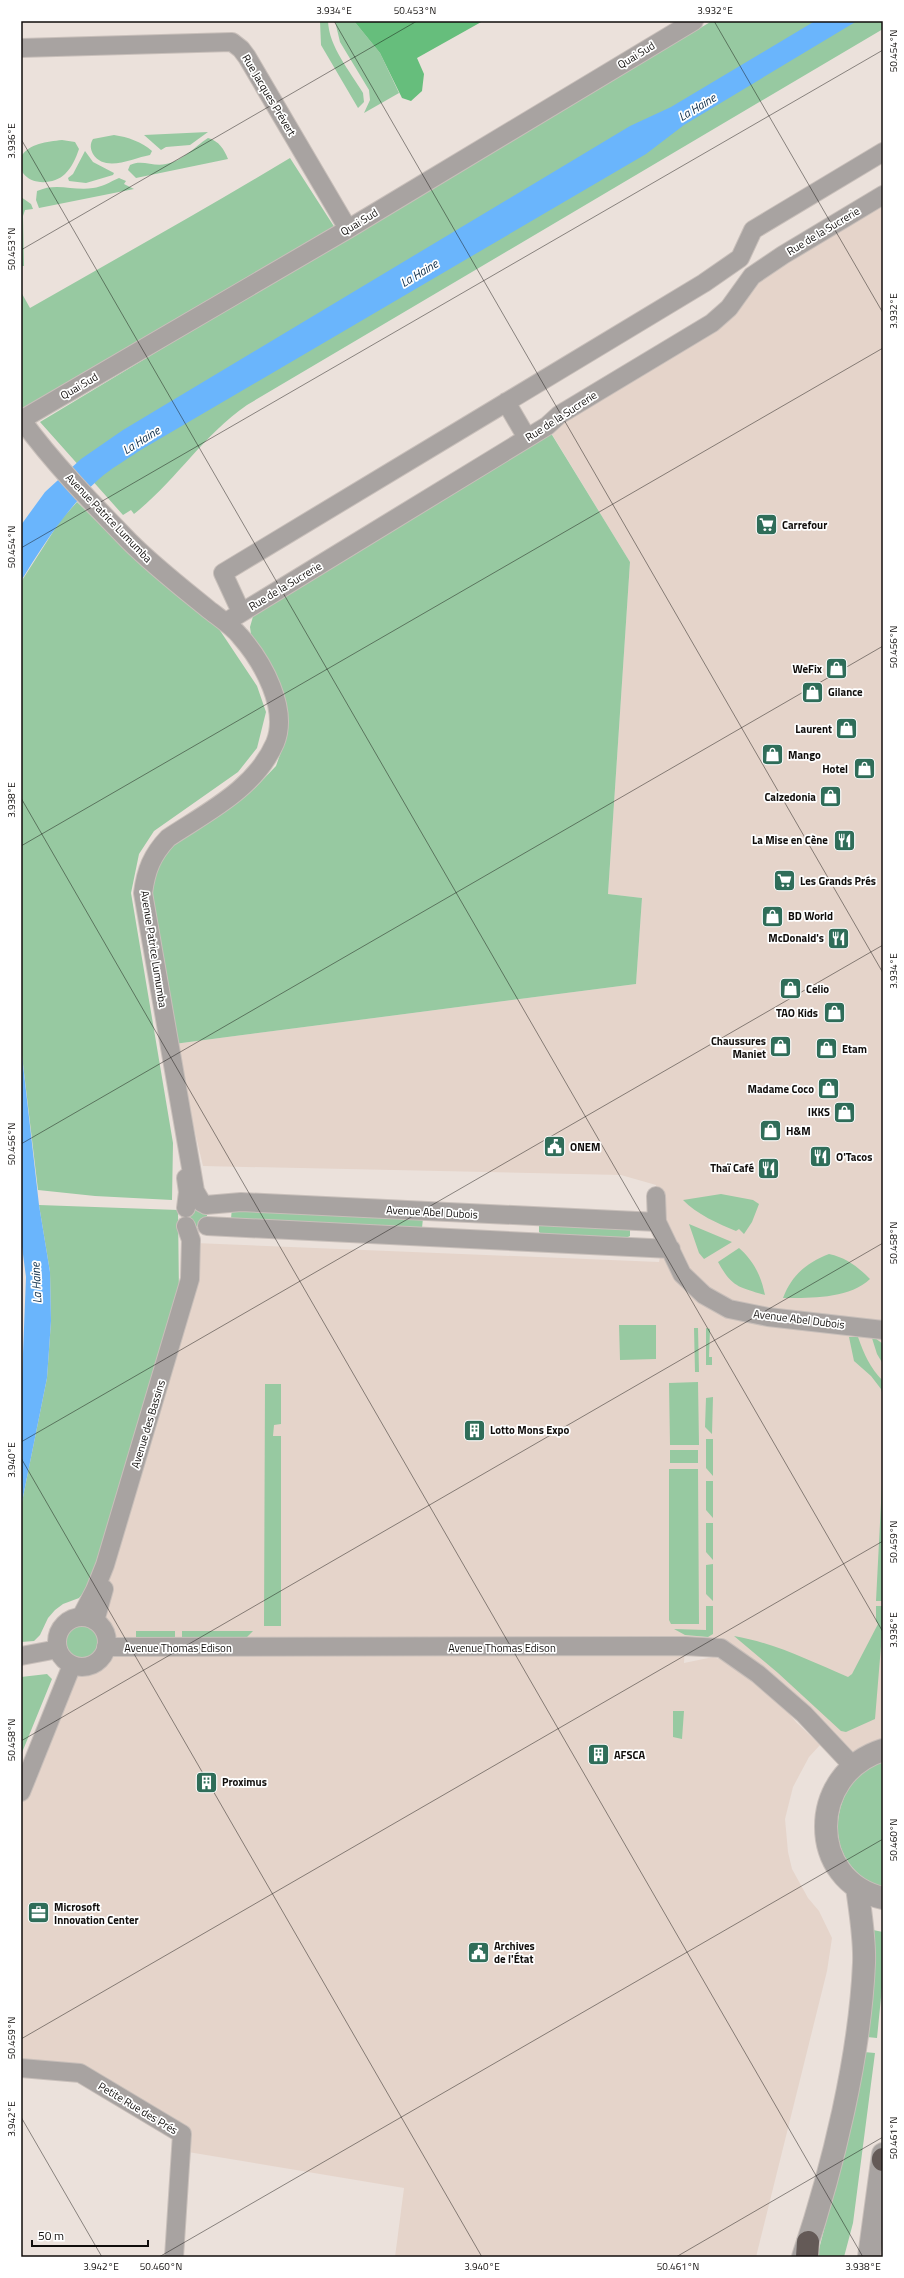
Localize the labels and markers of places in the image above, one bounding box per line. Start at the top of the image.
supermarket icon: Carrefour [753,512,779,538]
place label: Carrefour [782,517,827,533]
shop icon: WeFix [824,656,850,682]
place label: WeFix [792,661,823,677]
shop icon: Gilance [800,679,826,705]
place label: Gilance [828,684,863,700]
shop icon: Laurent [834,716,860,742]
place label: Laurent [795,721,832,737]
shop icon: Mango [760,742,786,768]
place label: Mango [788,747,821,763]
shop icon: Hotel [851,756,877,782]
place label: Hotel [822,761,848,777]
shop icon: Calzedonia [818,784,844,810]
place label: Calzedonia [764,789,816,805]
restaurant icon: La Mise en Cène [831,827,857,853]
place label: La Mise en Cène [752,832,828,848]
supermarket icon: Les Grands Prés [772,868,798,894]
place label: Les Grands Prés [800,873,876,889]
shop icon: BD World [759,903,785,929]
place label: BD World [788,908,833,924]
restaurant icon: McDonald's [826,925,852,951]
place label: McDonald's [768,930,824,946]
shop icon: Celio [777,976,803,1002]
place label: Celio [806,981,829,997]
shop icon: TAO Kids [821,1000,847,1026]
place label: TAO Kids [776,1005,818,1021]
place label: Chaussures Maniet [711,1033,766,1062]
shop icon: Chaussures Maniet [768,1034,794,1060]
shop icon: Etam [814,1036,840,1062]
place label: Etam [842,1041,867,1057]
shop icon: Madame Coco [816,1076,842,1102]
place label: Madame Coco [748,1081,814,1097]
shop icon: IKKS [832,1099,858,1125]
place label: IKKS [808,1104,830,1120]
shop icon: H&M [757,1118,783,1144]
place label: H&M [786,1123,811,1139]
public building icon: ONEM [541,1134,567,1160]
place label: ONEM [570,1139,600,1155]
restaurant icon: O'Tacos [808,1144,834,1170]
place label: O'Tacos [836,1149,872,1165]
restaurant icon: Thaï Café [756,1155,782,1181]
place label: Thaï Café [710,1160,754,1176]
building icon: Lotto Mons Expo [461,1417,487,1443]
place label: Lotto Mons Expo [490,1422,570,1438]
building icon: AFSCA [585,1742,611,1768]
place label: AFSCA [614,1747,645,1763]
building icon: Proximus [193,1769,219,1795]
place label: Proximus [222,1774,267,1790]
place label: Microsoft Innovation Center [54,1899,139,1928]
office icon: Microsoft Innovation Center [25,1900,51,1926]
place label: Archives de l'État [494,1938,535,1967]
public building icon: Archives de l'État [465,1939,491,1965]

